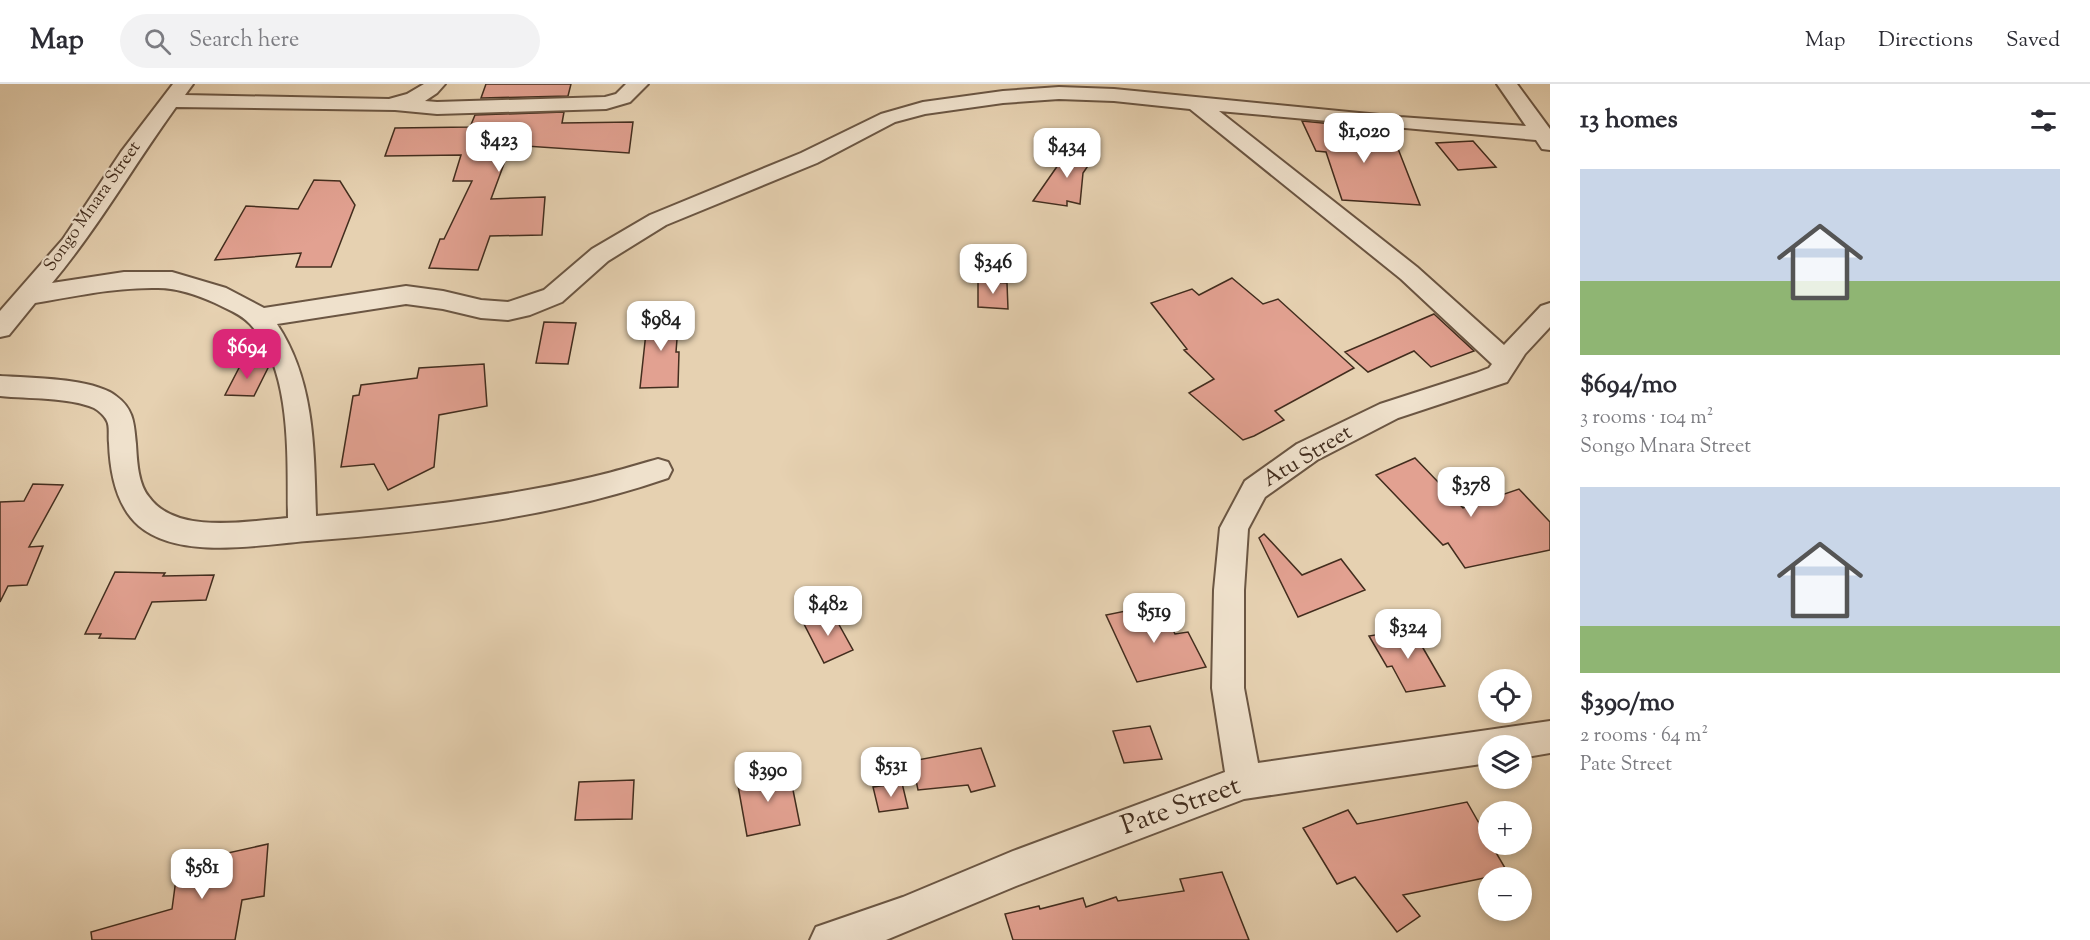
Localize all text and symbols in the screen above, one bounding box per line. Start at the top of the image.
search box [120,14,540,68]
text: Map [30,21,84,61]
icon: search [141,25,174,58]
text: Search here [189,25,299,57]
text: Map [1805,26,1845,56]
text: Directions [1878,26,1973,56]
text: Saved [2006,26,2060,56]
text: 13 homes [1580,102,1678,139]
icon: filters [2027,104,2060,137]
pin: $1,020 [1315,113,1413,164]
text: $1,020 [1338,118,1390,147]
pin: $423 [463,122,535,173]
text: $423 [480,127,518,156]
pin: $434 [1031,128,1103,179]
text: $434 [1048,133,1086,162]
street label: Songo Mnara Street [38,136,148,278]
icon: home [1766,208,1874,316]
pin: $346 [957,244,1029,295]
text: $346 [974,249,1012,278]
pin: $984 [625,301,697,352]
text: $984 [641,306,681,335]
pin: $694 [211,329,283,380]
text: $694 [227,334,267,363]
text: $694/mo [1580,367,1677,404]
text: 3 rooms · 104 m² [1580,404,1714,433]
street label: Atu Street [1257,417,1359,496]
text: Songo Mnara Street [1580,433,1751,462]
pin: $378 [1435,467,1507,518]
text: $378 [1452,472,1490,501]
icon: home [1766,526,1874,634]
pin: $482 [792,586,864,637]
text: $482 [808,591,848,620]
pin: $519 [1118,593,1190,644]
text: $519 [1137,598,1171,627]
pin: $324 [1372,609,1444,660]
text: $324 [1389,614,1427,643]
map controls [1478,669,1532,921]
button: locate [1478,669,1532,723]
text: $390/mo [1580,685,1674,722]
text: 2 rooms · 64 m² [1580,722,1708,751]
button: layers [1478,735,1532,789]
pin: $531 [855,747,927,798]
text: Pate Street [1580,751,1672,780]
pin: $390 [732,752,804,803]
text: $531 [875,752,907,781]
text: $390 [749,757,787,786]
street label: Pate Street [1116,767,1246,847]
button: + [1478,801,1532,855]
pin: $581 [166,849,238,900]
text: $581 [185,854,219,883]
button: − [1478,867,1532,921]

